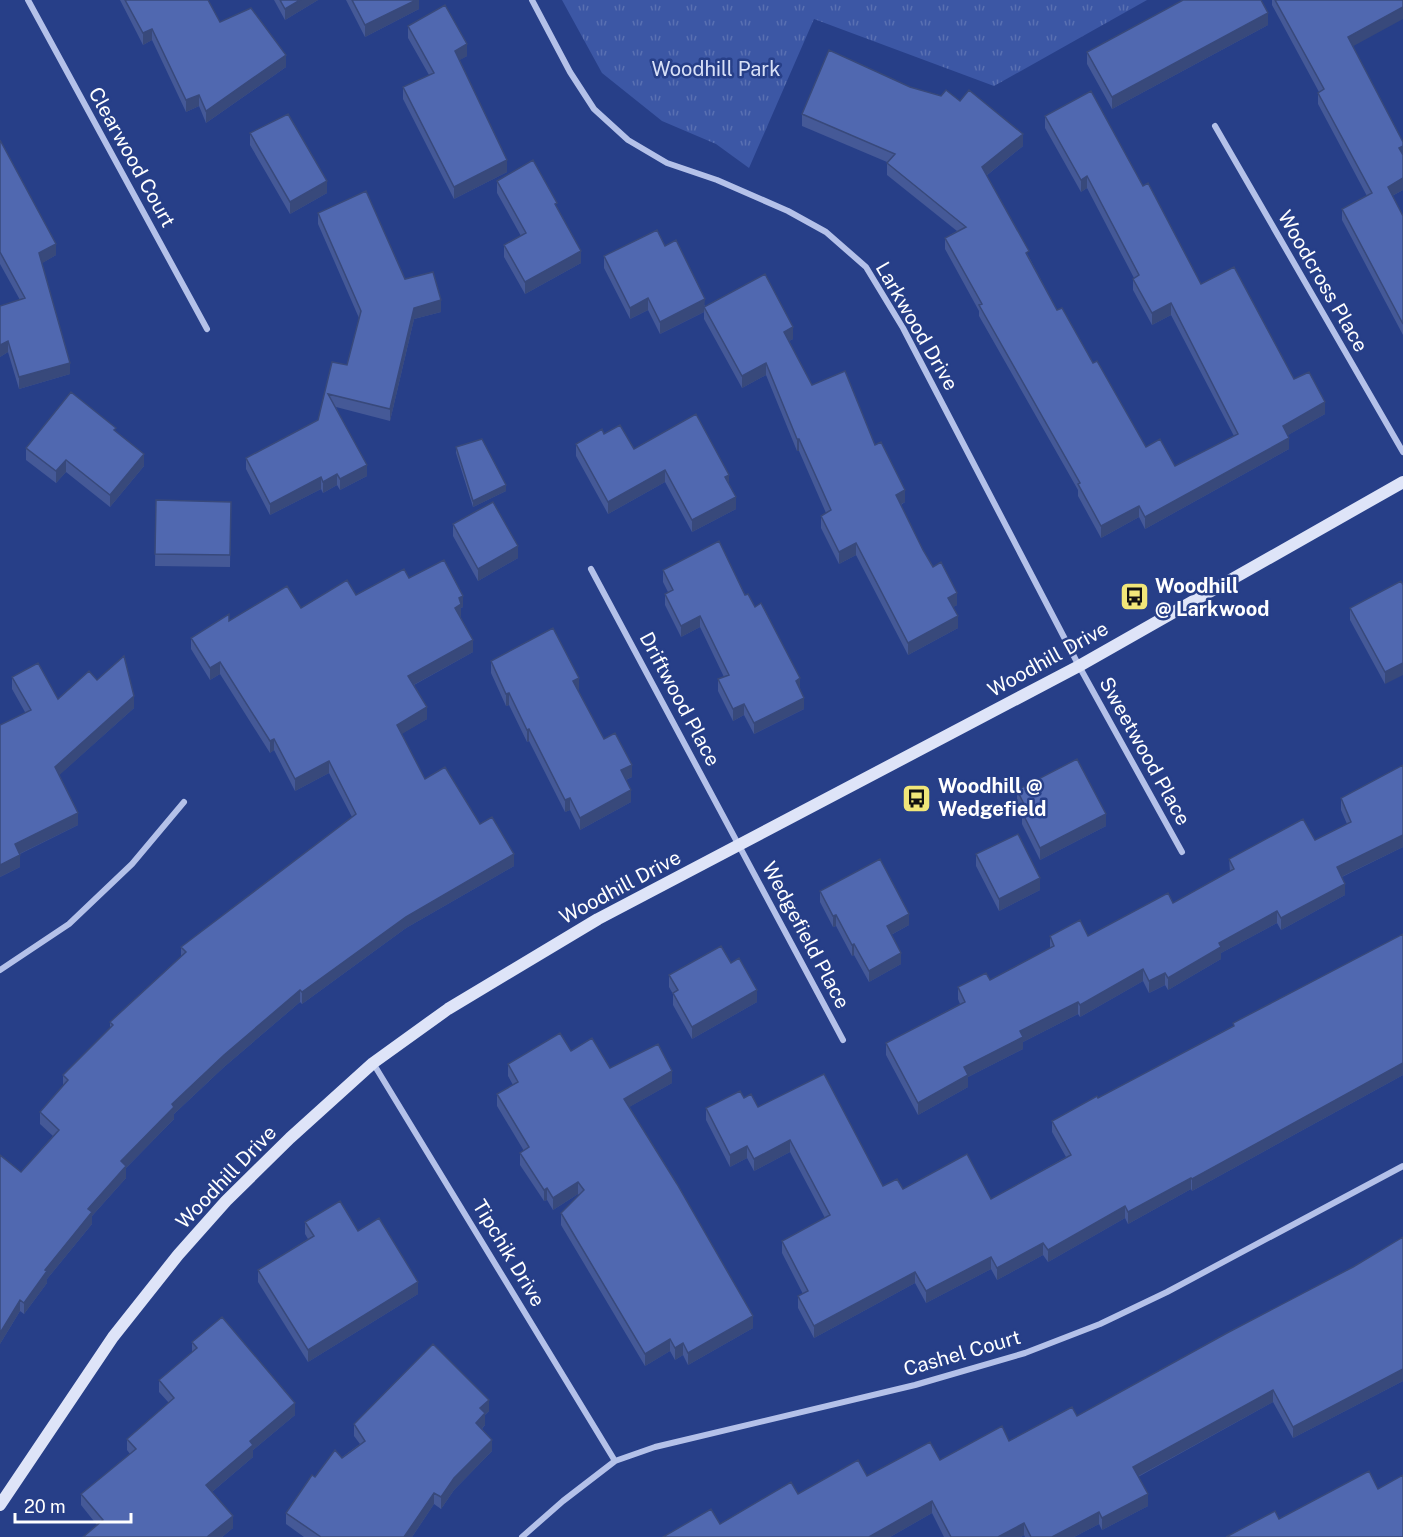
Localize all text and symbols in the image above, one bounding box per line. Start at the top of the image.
park label: Woodhill Park [652,57,780,81]
street label: Clearwood Court [84,83,180,231]
street label: Woodcross Place [1273,206,1373,356]
street label: Larkwood Drive [871,258,963,394]
place label: Woodhill @ Larkwood [1155,574,1270,621]
bus stop icon: Woodhill @ Larkwood [1118,581,1150,613]
street label: Woodhill Drive [984,616,1112,702]
street label: Driftwood Place [635,628,725,770]
street label: Sweetwood Place [1094,673,1196,829]
place label: Woodhill @ Wedgefield [938,774,1046,821]
bus stop icon: Woodhill @ Wedgefield [901,782,933,814]
street label: Woodhill Drive [555,845,685,929]
street label: Wedgefield Place [757,857,855,1013]
street label: Woodhill Drive [171,1120,281,1234]
street label: Tipchik Drive [468,1195,550,1311]
street label: Cashel Court [901,1325,1023,1381]
scale bar [15,1486,130,1524]
text: 20 m [24,1496,66,1517]

